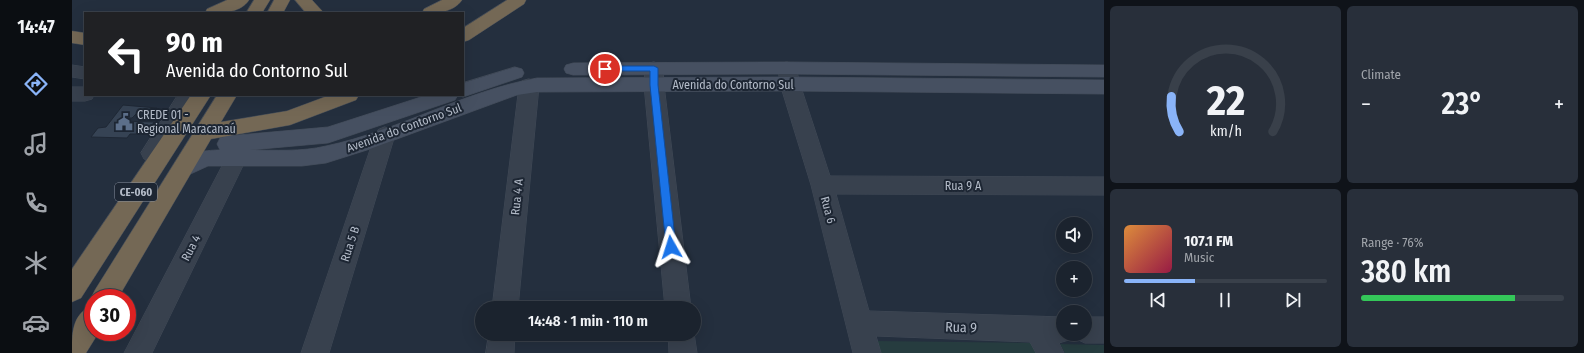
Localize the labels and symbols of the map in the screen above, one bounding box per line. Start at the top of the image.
pin [588,52,622,86]
street label: Avenida do Contorno Sul [672,78,794,92]
street label: Avenida do Contorno Sul [345,101,463,155]
place label: CREDE 01 - Regional Maracanaú [137,108,236,136]
public building icon: CREDE 01 - Regional Maracanaú [114,112,134,132]
street label: Rua 4 A [508,177,526,216]
street label: Rua 9 A [945,179,982,193]
road number: CE-060 [115,183,157,201]
street label: Rua 6 [818,195,838,225]
street label: Rua 5 B [338,224,362,263]
position arrow [650,226,692,268]
street label: Rua 4 [179,232,204,263]
speed limit sign: 30 [84,289,136,341]
street label: Rua 9 [945,318,977,337]

